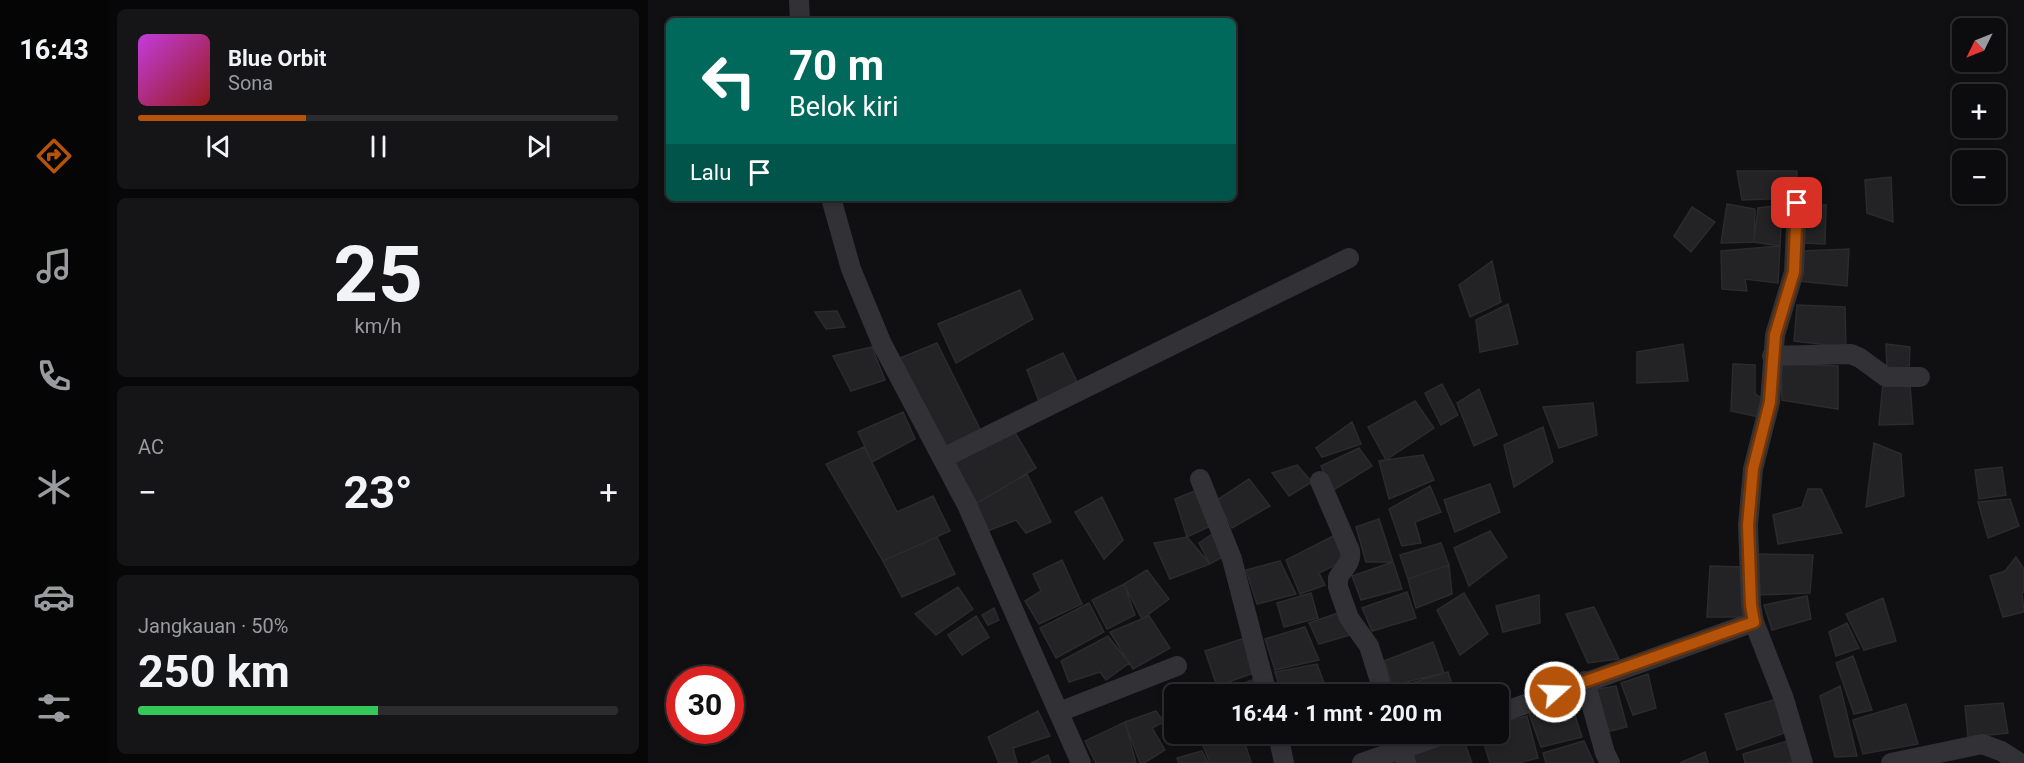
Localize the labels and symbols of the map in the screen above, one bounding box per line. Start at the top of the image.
north arrow [1952,18,2006,72]
pin [1771,177,1822,228]
position arrow [1523,660,1587,724]
speed limit sign: 30 [666,666,744,744]

